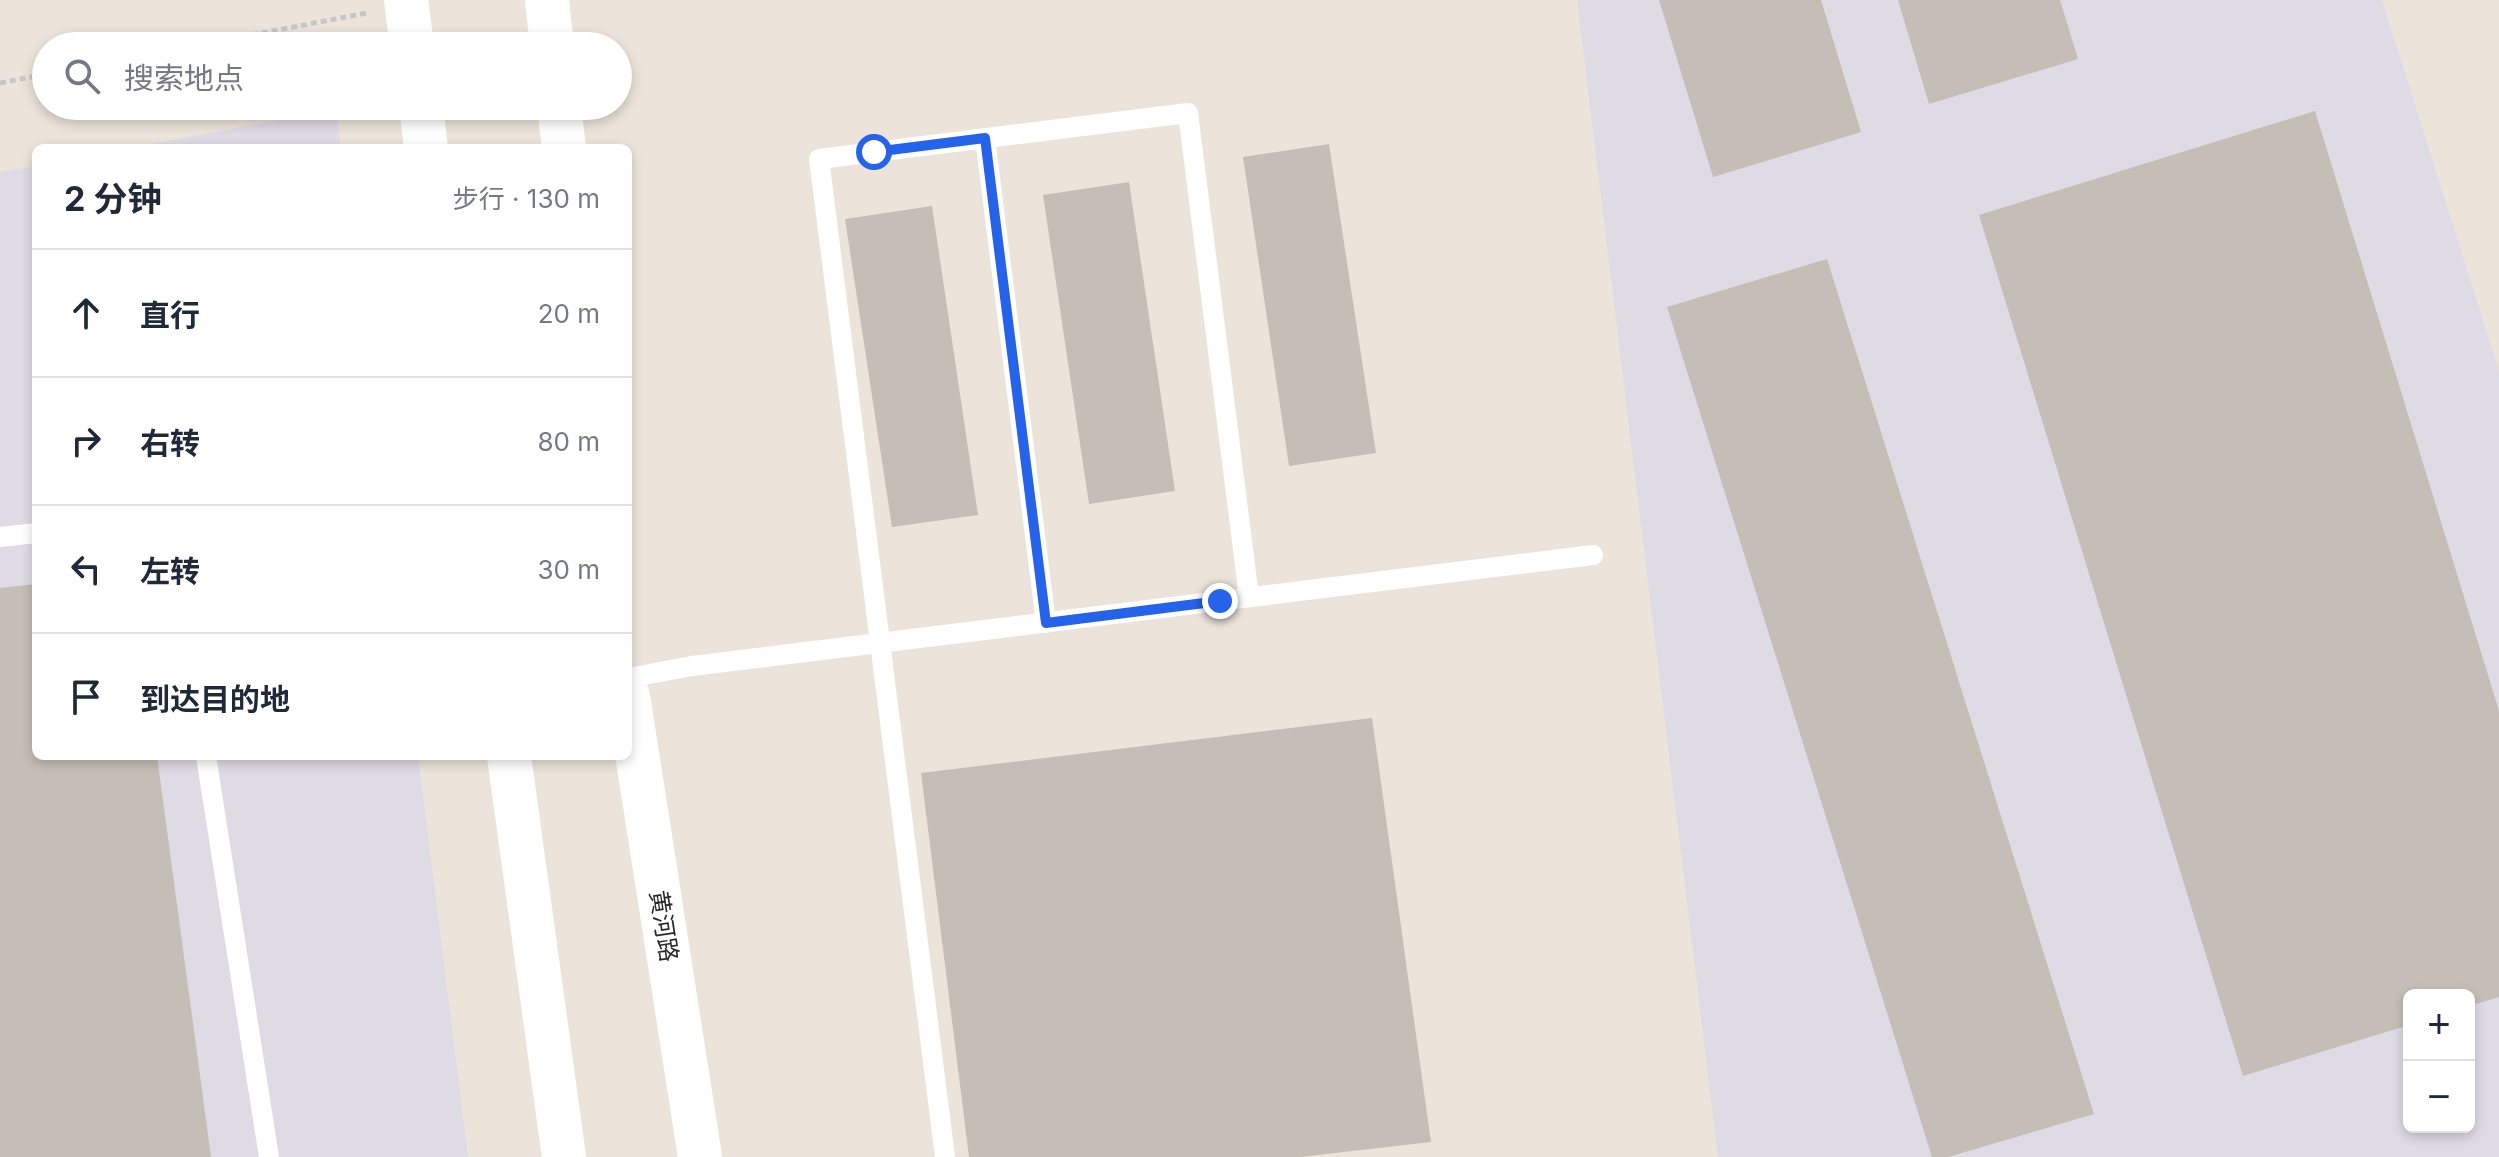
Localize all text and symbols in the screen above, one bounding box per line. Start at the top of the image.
search box [32,32,632,120]
icon: search [60,54,104,98]
text: 搜索地点 [124,60,244,96]
route start [856,134,892,170]
text: 2 分钟 [64,178,161,219]
text: 步行 · 130 m [453,183,600,214]
icon: ahead [64,291,108,335]
text: 直行 [140,297,200,333]
text: 20 m [538,298,600,329]
icon: right [64,419,108,463]
text: 右转 [140,425,200,461]
text: 80 m [537,426,600,457]
icon: left [64,547,108,591]
text: 左转 [140,553,200,589]
text: 30 m [537,554,600,585]
route end [1202,583,1238,619]
icon: arrive [64,675,108,719]
text: 到达目的地 [140,681,290,717]
street label: 黄河路 [644,888,684,964]
map controls [2403,989,2475,1133]
button: + [2403,989,2475,1061]
button: − [2403,1061,2475,1133]

